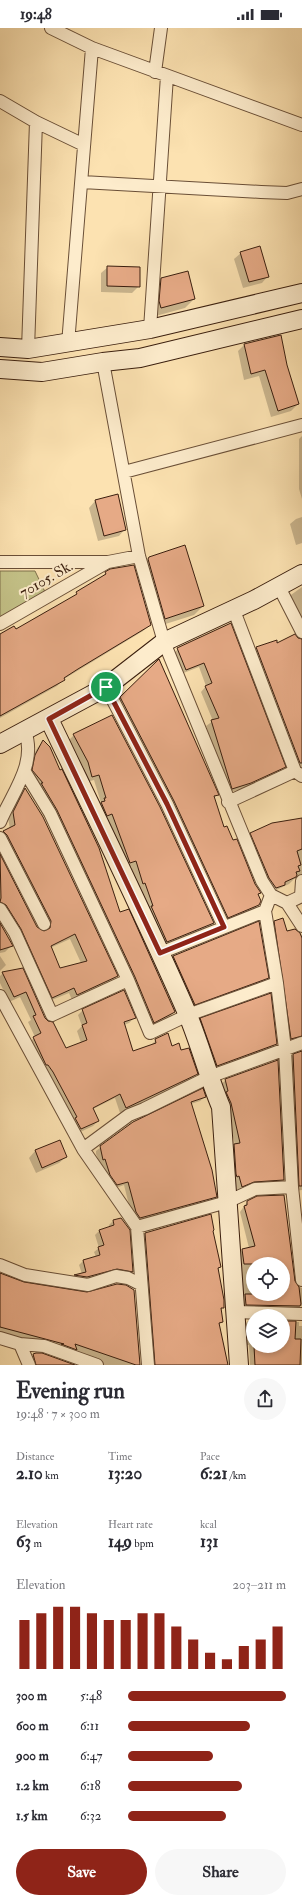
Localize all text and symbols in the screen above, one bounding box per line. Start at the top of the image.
text: 19:48 [20,5,52,24]
street label: 70105. Sk. [16,557,76,602]
pin [89,670,123,704]
icon: arrive [95,676,117,698]
map controls [246,1257,290,1353]
button: locate [246,1257,290,1301]
button: layers [246,1309,290,1353]
text: Evening run [16,1377,125,1405]
button: share [244,1378,286,1420]
text: 19:48 · 7 × 300 m [16,1406,100,1422]
text: Distance [16,1450,54,1463]
text: Time [108,1450,132,1463]
text: Pace [200,1450,220,1463]
text: 2.10 [16,1463,43,1484]
text: 13:20 [108,1463,142,1484]
text: 6:21 [200,1463,227,1484]
text: km [43,1469,59,1482]
text: /km [227,1469,246,1482]
text: Elevation [16,1518,58,1531]
text: Heart rate [108,1518,153,1531]
text: kcal [200,1518,217,1531]
text: 63 [16,1531,31,1552]
text: 149 [108,1531,132,1552]
text: 131 [200,1531,219,1552]
text: m [31,1537,42,1550]
text: bpm [132,1537,154,1550]
text: Elevation [16,1577,66,1593]
text: 203–211 m [232,1577,286,1593]
text: 300 m [16,1688,47,1704]
text: 5:48 [80,1688,102,1704]
text: 600 m [16,1718,49,1734]
text: 6:11 [80,1718,99,1734]
text: 900 m [16,1748,49,1764]
text: 6:47 [80,1748,102,1764]
text: 1.2 km [16,1778,49,1794]
text: 6:18 [80,1778,101,1794]
text: 1.5 km [16,1808,48,1824]
text: 6:32 [80,1808,101,1824]
button: Save [16,1849,147,1895]
button: Share [155,1849,286,1895]

